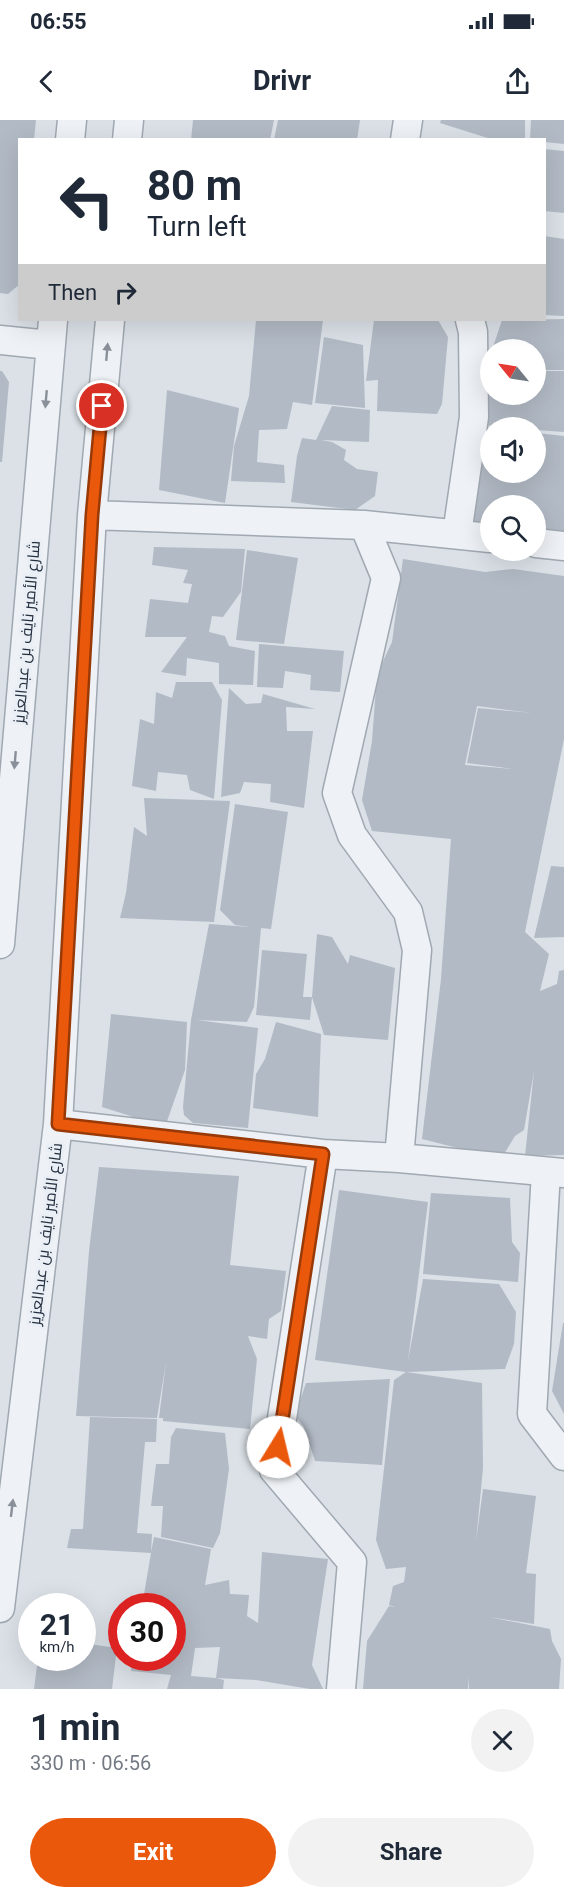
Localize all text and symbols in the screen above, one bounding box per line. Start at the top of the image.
text: 06:55 [30,9,87,34]
icon: back [30,65,63,98]
text: Drivr [253,65,311,97]
icon: share [501,65,534,98]
text: 80 m [147,161,242,210]
icon: left [48,162,126,240]
text: Turn left [147,211,247,243]
icon: right [109,276,142,309]
text: Then [48,280,97,305]
north arrow [480,339,546,405]
map controls [480,339,546,561]
one-way arrow [102,342,112,361]
pin [76,380,127,431]
one-way arrow [41,389,51,408]
icon: arrive [85,389,118,422]
button: sound [480,417,546,483]
button: search [480,495,546,561]
street label: شارع الأمير نايف بن عبدالعزيز [9,540,46,726]
one-way arrow [11,751,20,770]
street label: شارع الأمير نايف بن عبدالعزيز [25,1142,68,1328]
position arrow [246,1415,310,1479]
one-way arrow [7,1499,17,1518]
speed limit sign: 30 [108,1593,186,1671]
text: 21 [40,1607,74,1642]
text: km/h [39,1638,75,1656]
text: 1 min [30,1707,121,1749]
button: close [471,1709,534,1772]
text: 330 m · 06:56 [30,1751,151,1775]
button: Exit [30,1818,276,1887]
button: Share [288,1818,534,1887]

